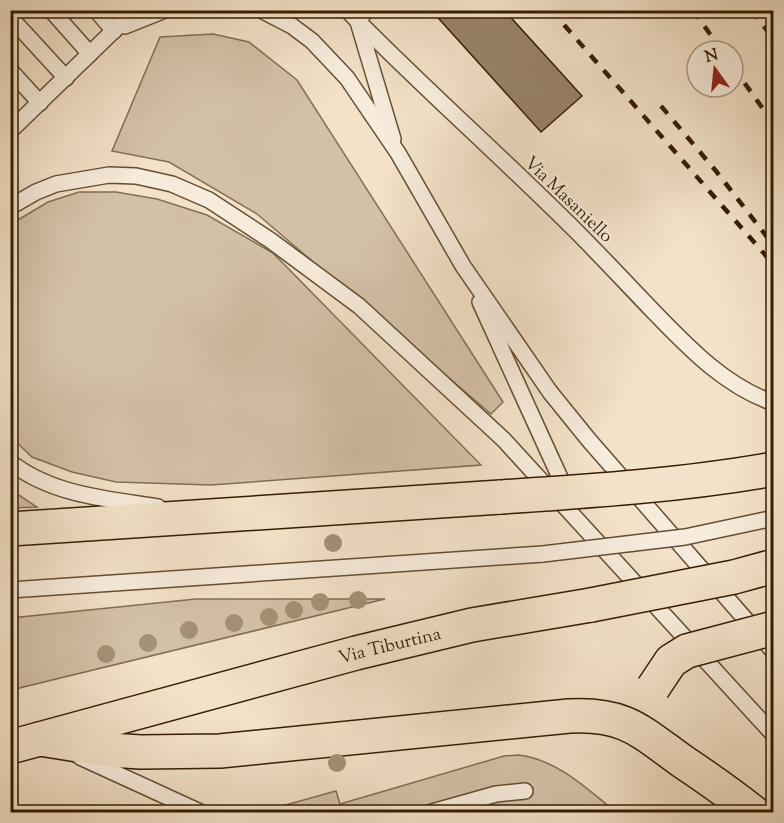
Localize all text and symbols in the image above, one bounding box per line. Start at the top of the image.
north arrow [685,39,745,99]
text: N [703,44,721,70]
street label: Via Masaniello [517,151,618,250]
street label: Via Tiburtina [336,622,444,672]

